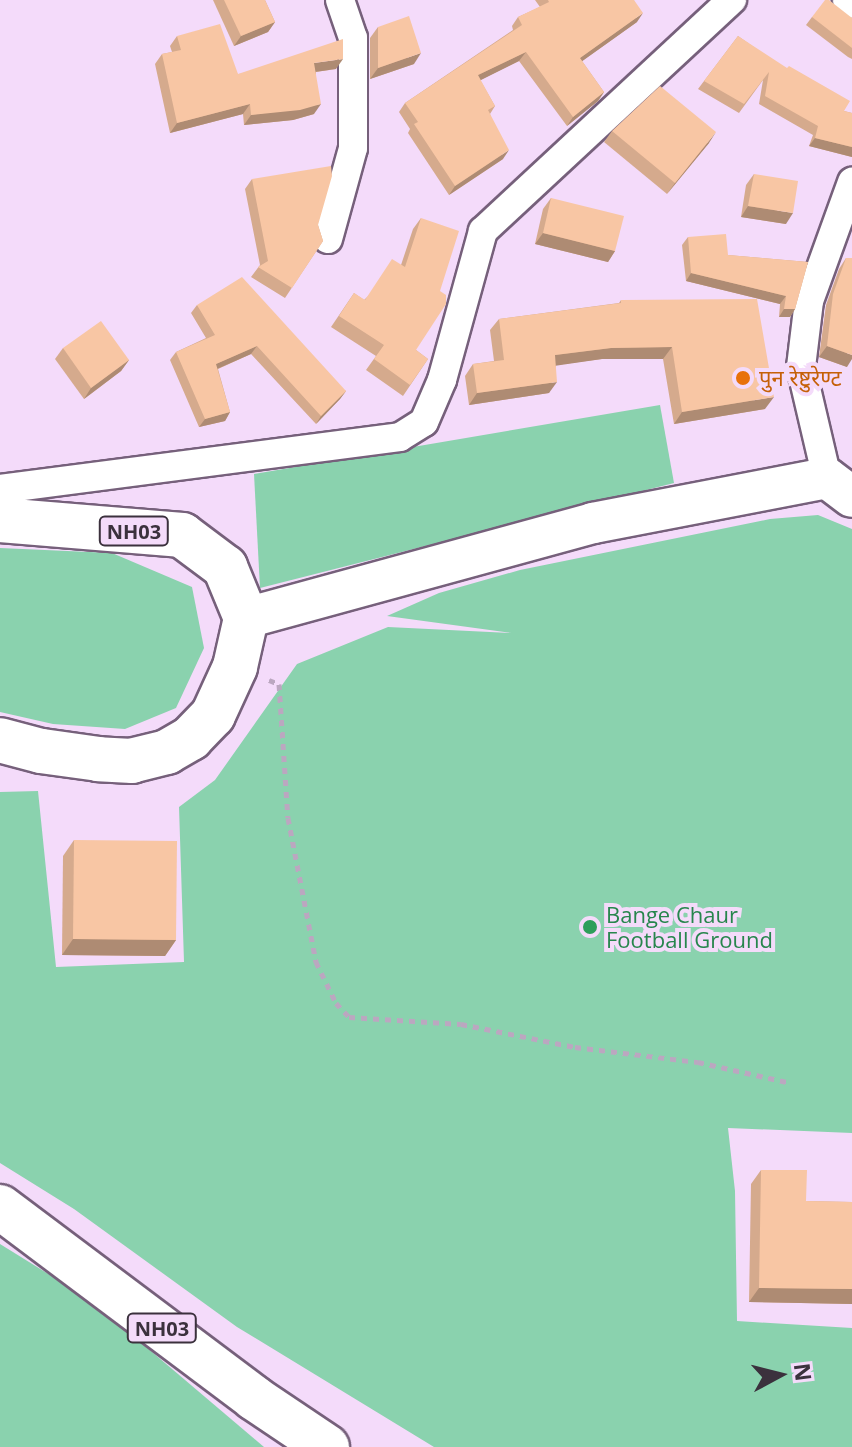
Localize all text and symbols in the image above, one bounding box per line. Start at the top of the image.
place label: पुन रेष्टुरेण्ट [759,365,842,391]
marker: पुन रेष्टुरेण्ट [734,369,752,387]
road number: NH03 [98,515,170,547]
place label: Bange Chaur Football Ground [606,901,773,952]
marker: Bange Chaur Football Ground [581,918,599,936]
road number: NH03 [126,1312,198,1344]
north arrow [740,1335,820,1415]
text: N [788,1361,820,1383]

